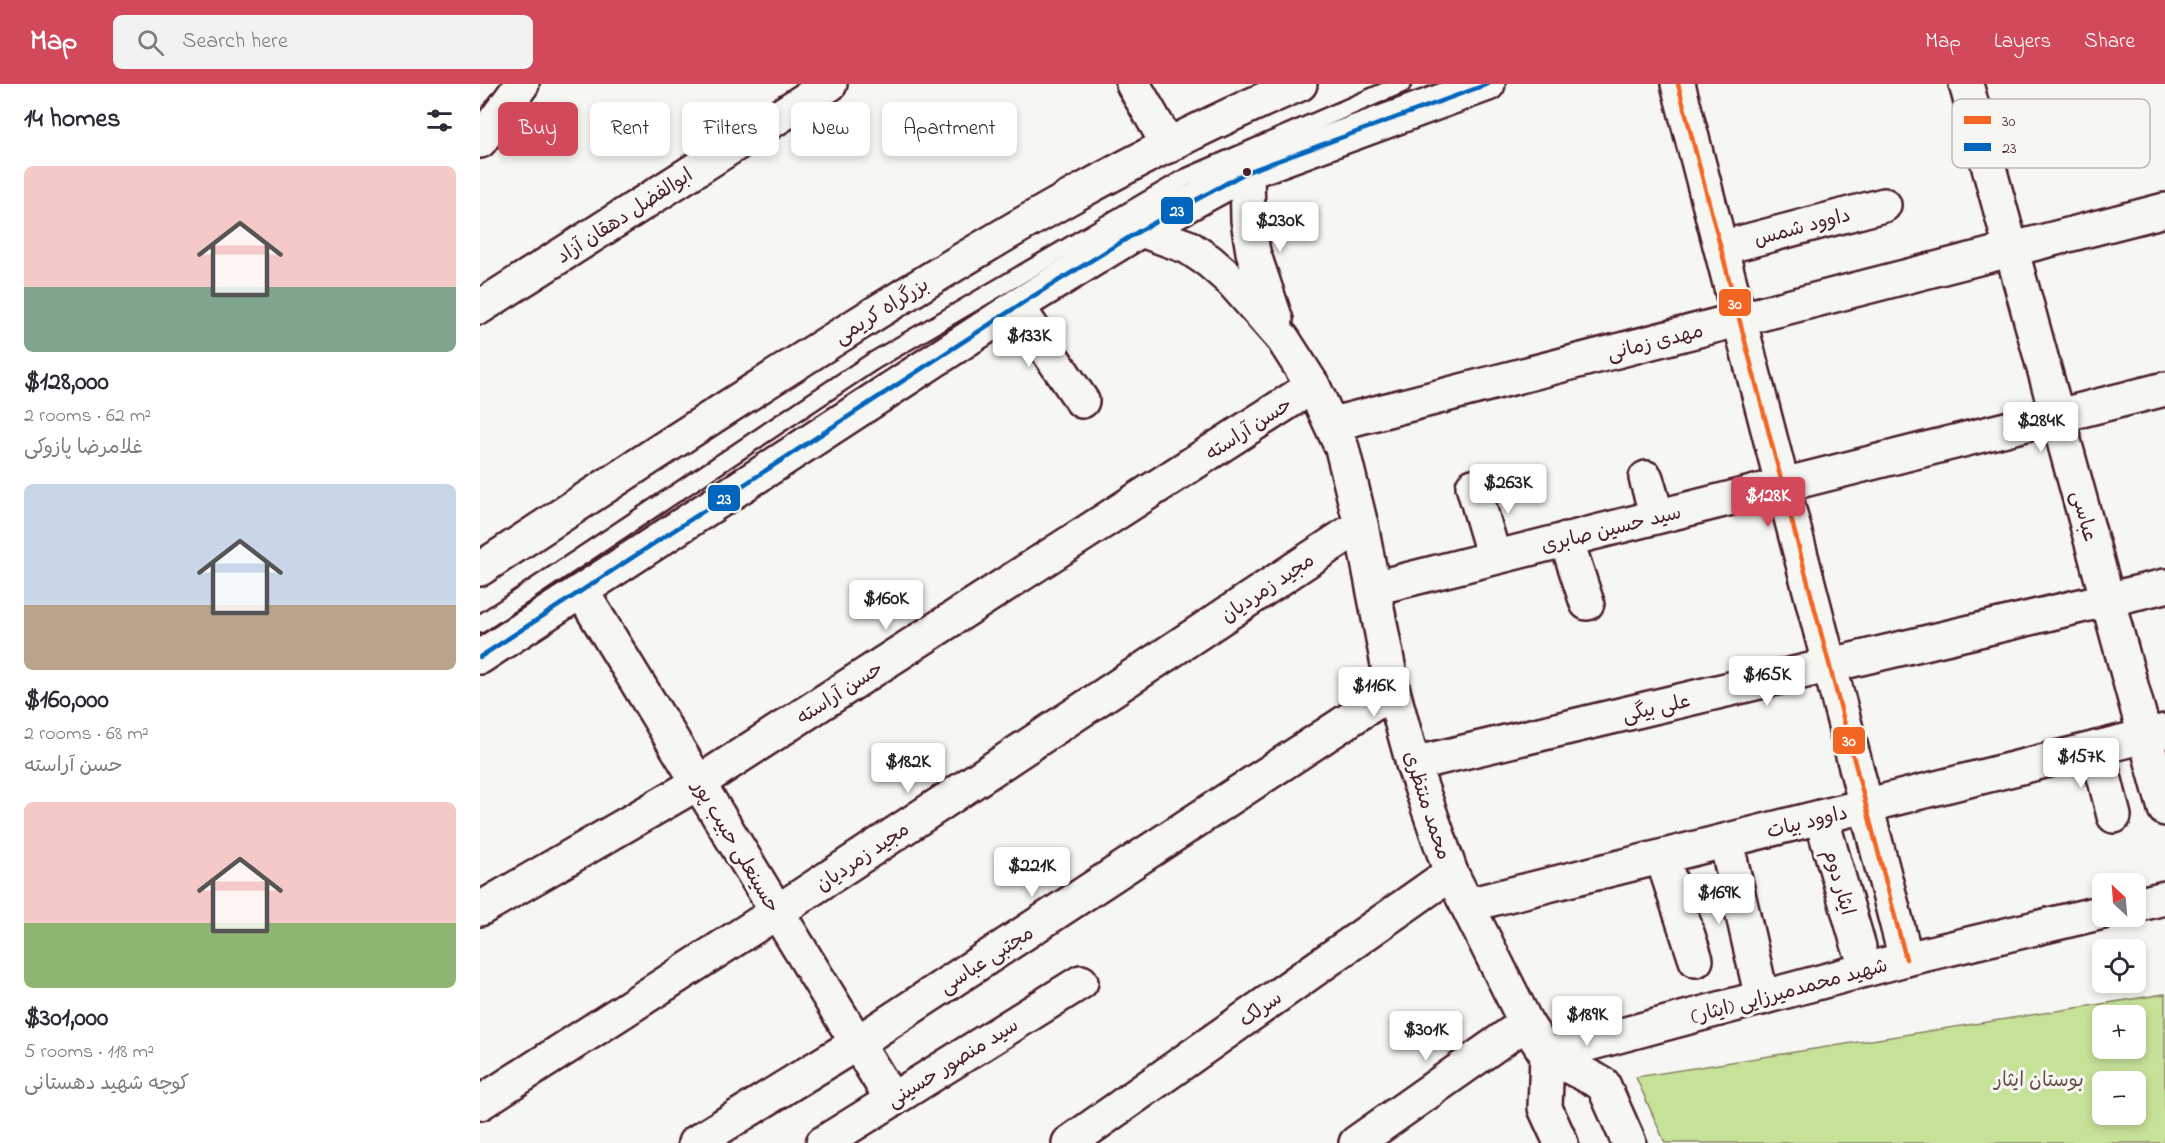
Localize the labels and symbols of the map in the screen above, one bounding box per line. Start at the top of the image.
legend [1952,99,2150,168]
text: 30 [2002,110,2016,134]
text: 23 [2002,137,2017,161]
street label: ابوالفضل دهقان آزاد [551,162,699,272]
unlabelled marker [1241,166,1253,178]
line badge: 23 [1160,196,1194,225]
text: 23 [1169,200,1185,224]
pin: $230K [1238,202,1322,253]
street label: داوود شمس [1751,202,1854,255]
street label: بزرگراه کریمی [829,272,935,353]
line badge: 30 [1718,288,1752,317]
text: 30 [1727,293,1742,317]
pin: $133K [987,317,1071,368]
street label: مهدی زمانی [1605,317,1707,369]
street label: حسن آراسته [1200,391,1299,469]
pin: $284K [1999,402,2083,453]
pin: $263K [1466,464,1550,515]
pin: $128K [1726,477,1810,528]
line badge: 23 [707,484,741,512]
text: 23 [716,488,732,512]
street label: عباسی [2062,488,2103,545]
street label: سید حسین صابری [1538,499,1685,562]
street label: مجید زمردیان [1216,547,1321,631]
pin: $160K [844,580,928,631]
street label: حسن آراسته [791,655,890,733]
pin: $165K [1725,656,1809,707]
pin: $116K [1332,667,1416,718]
street label: علی بیگی [1620,688,1693,731]
line badge: 30 [1832,726,1866,755]
text: 30 [1841,730,1856,754]
pin: $157K [2039,738,2123,789]
pin: $182K [866,743,950,794]
street label: محمد منتظری [1394,748,1457,864]
street label: حسینعلی حبیب پور [683,774,786,919]
street label: داوود بیات [1764,799,1851,847]
street label: مجید زمردیان [811,816,916,900]
street label: ایثار دوم [1814,846,1861,919]
pin: $221K [990,847,1074,898]
north arrow [2092,873,2146,927]
pin: $169K [1677,874,1761,925]
street label: مجتبی عباسی [934,920,1040,1003]
street label: شهید محمدمیرزایی (ایثار) [1688,952,1891,1033]
street label: سرلک [1234,985,1289,1035]
pin: $189K [1545,996,1629,1047]
pin: $301K [1384,1011,1468,1062]
street label: سید منصور حسینی [882,1012,1025,1116]
park label: بوستان ایثار [1992,1067,2084,1096]

